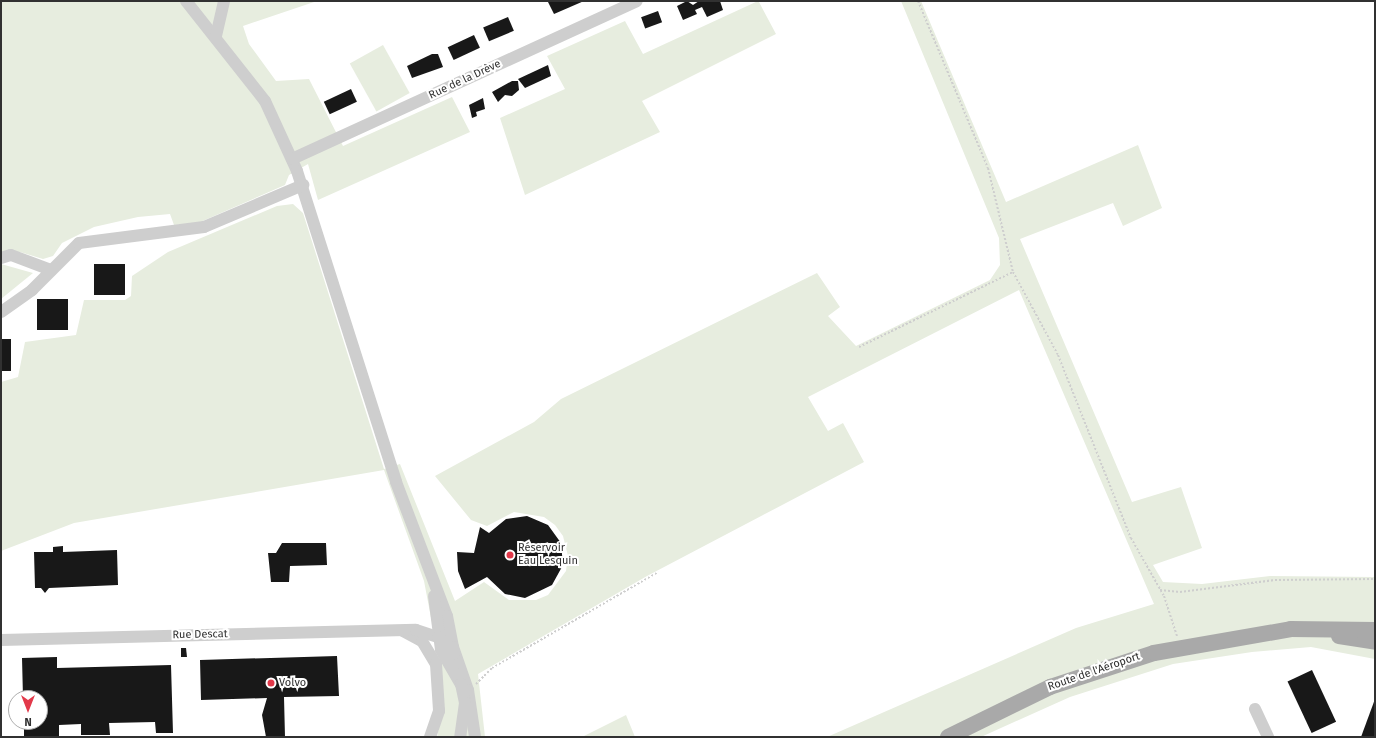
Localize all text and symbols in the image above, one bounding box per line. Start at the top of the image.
street label: Rue de la Drève [427,58,503,102]
place label: Réservoir Eau Lesquin [518,542,578,568]
marker: Réservoir Eau Lesquin [505,550,515,560]
street label: Rue Descat [172,628,228,642]
street label: Route de l'Aéroport [1046,650,1142,694]
place label: Volvo [279,676,306,690]
marker: Volvo [266,678,276,688]
north arrow [8,690,48,730]
text: N [24,715,32,728]

